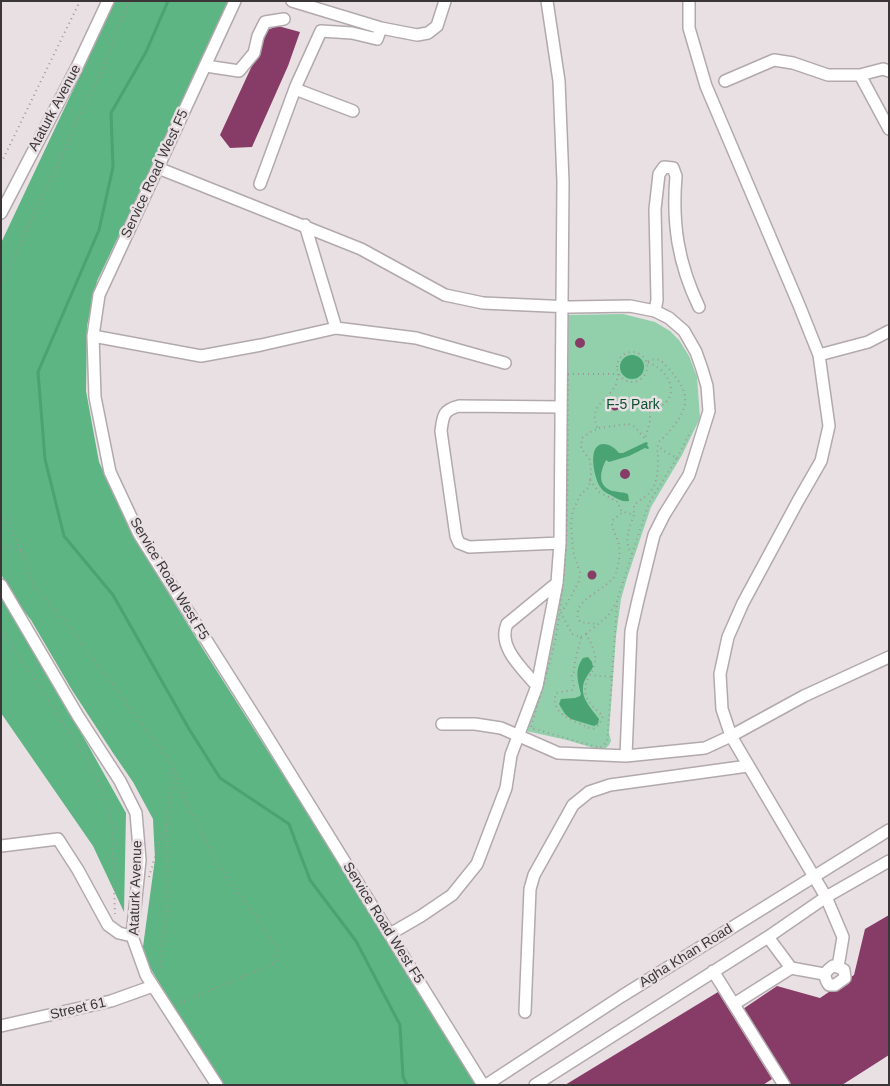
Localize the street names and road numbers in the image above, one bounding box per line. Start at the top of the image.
street label: Ataturk Avenue [25,62,85,154]
street label: Service Road West F5 [118,107,192,241]
street label: Service Road West F5 [126,515,212,643]
street label: Ataturk Avenue [126,840,146,936]
street label: Service Road West F5 [339,859,427,987]
street label: Agha Khan Road [636,921,736,991]
street label: Street 61 [48,994,108,1024]

